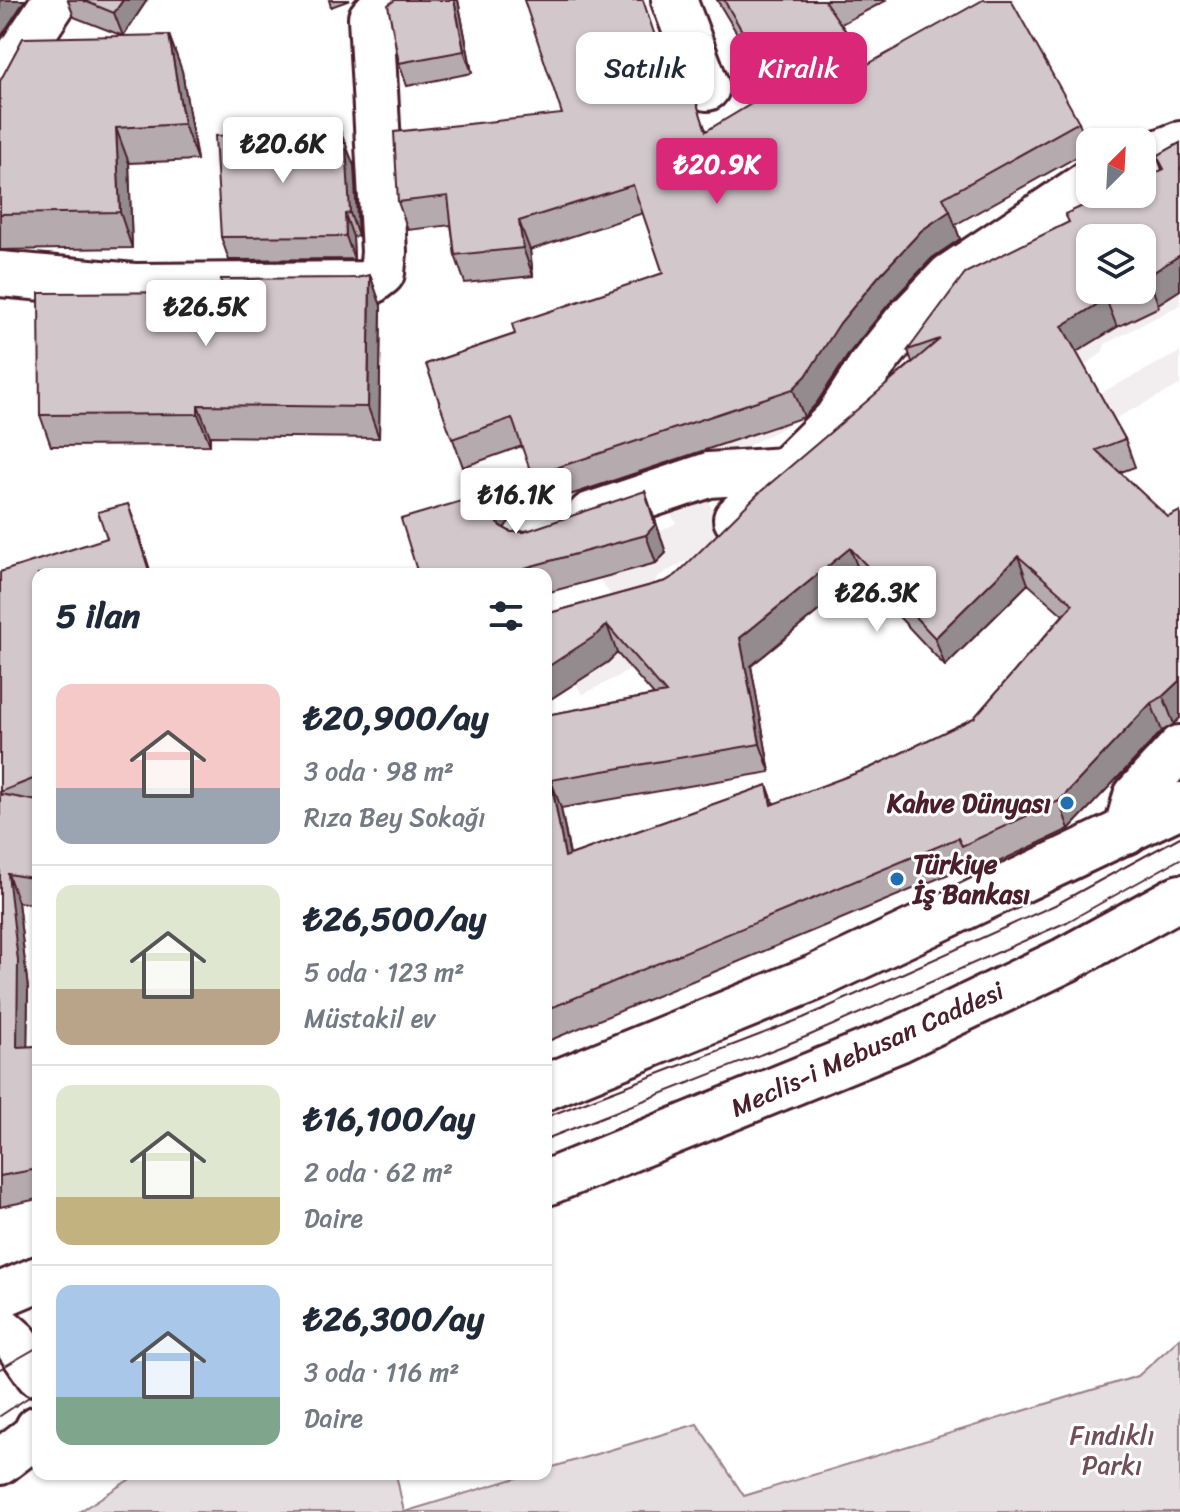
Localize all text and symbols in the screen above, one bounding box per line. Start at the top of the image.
chip: Satılık [576,32,714,104]
chip: Kiralık [730,32,867,104]
pin: ₺20.6K [218,117,348,185]
text: ₺20.6K [241,120,325,166]
north arrow [1076,128,1156,208]
map controls [1076,128,1156,304]
pin: ₺20.9K [652,138,782,206]
text: ₺20.9K [674,141,760,187]
button: layers [1076,224,1156,304]
pin: ₺26.5K [141,280,271,348]
text: ₺26.5K [164,283,248,329]
pin: ₺16.1K [451,468,581,536]
text: ₺16.1K [478,471,554,517]
pin: ₺26.3K [812,566,942,634]
text: ₺26.3K [836,569,918,615]
text: 5 ilan [56,586,140,646]
icon: filters [484,594,528,638]
text: ₺20,900/ay [304,688,488,748]
icon: home [120,716,216,812]
text: 3 oda · 98 m² [304,748,454,794]
place label: Kahve Dünyası [886,780,1051,826]
text: Rıza Bey Sokağı [304,794,486,840]
marker: Kahve Dünyası [1058,794,1076,812]
place label: Türkiye İş Bankası [911,841,1030,917]
marker: Türkiye İş Bankası [888,870,906,888]
text: ₺26,500/ay [304,889,486,949]
icon: home [120,917,216,1013]
text: 5 oda · 123 m² [304,949,464,995]
street label: Meclis-i Mebusan Caddesi [723,968,1012,1130]
text: Müstakil ev [304,995,435,1041]
text: ₺16,100/ay [304,1089,475,1149]
icon: home [120,1117,216,1213]
text: 2 oda · 62 m² [304,1149,453,1195]
text: Daire [304,1195,363,1241]
text: ₺26,300/ay [304,1289,484,1349]
icon: home [120,1317,216,1413]
text: 3 oda · 116 m² [304,1349,460,1395]
text: Daire [304,1395,363,1441]
park label: Fındıklı Parkı [1070,1412,1154,1488]

